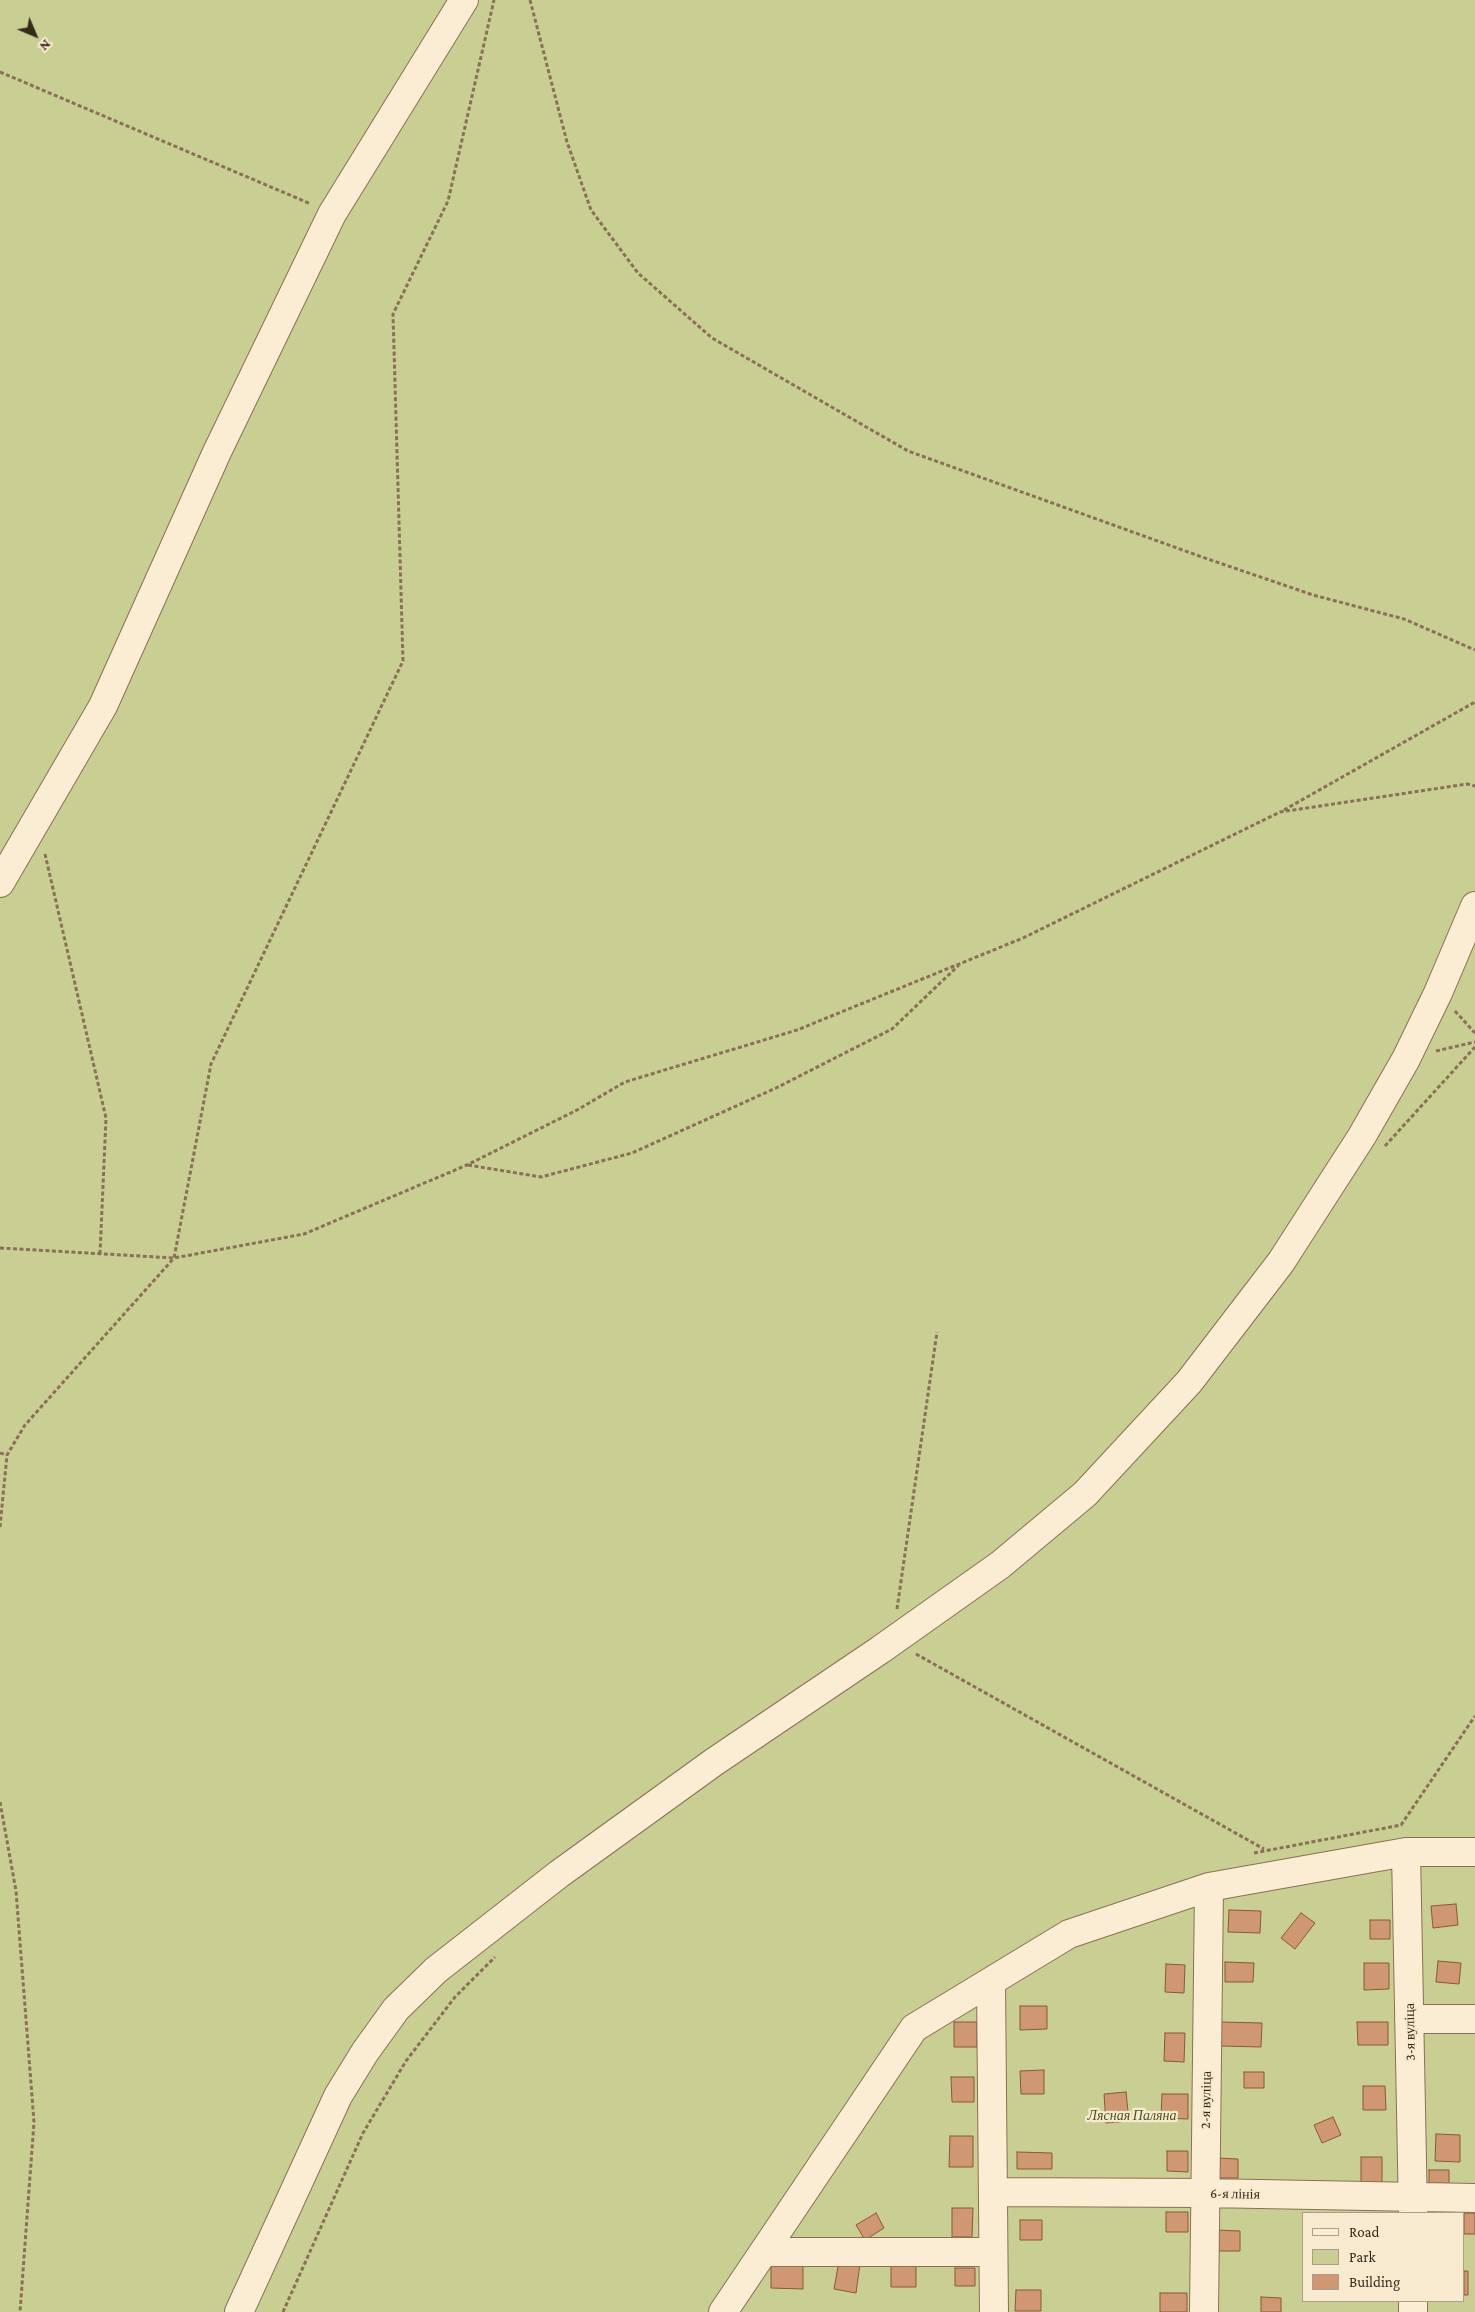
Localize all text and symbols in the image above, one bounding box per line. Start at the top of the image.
north arrow [10,10,60,60]
text: N [37,37,55,55]
street label: 3-я вуліца [1401,2003,1419,2061]
street label: 2-я вуліца [1197,2071,1215,2129]
park label: Лясная Паляна [1088,2108,1176,2124]
street label: 6-я лінія [1210,2185,1260,2203]
legend [1302,2212,1465,2302]
text: Road [1349,2224,1379,2240]
text: Park [1349,2249,1376,2265]
text: Building [1349,2274,1400,2290]

